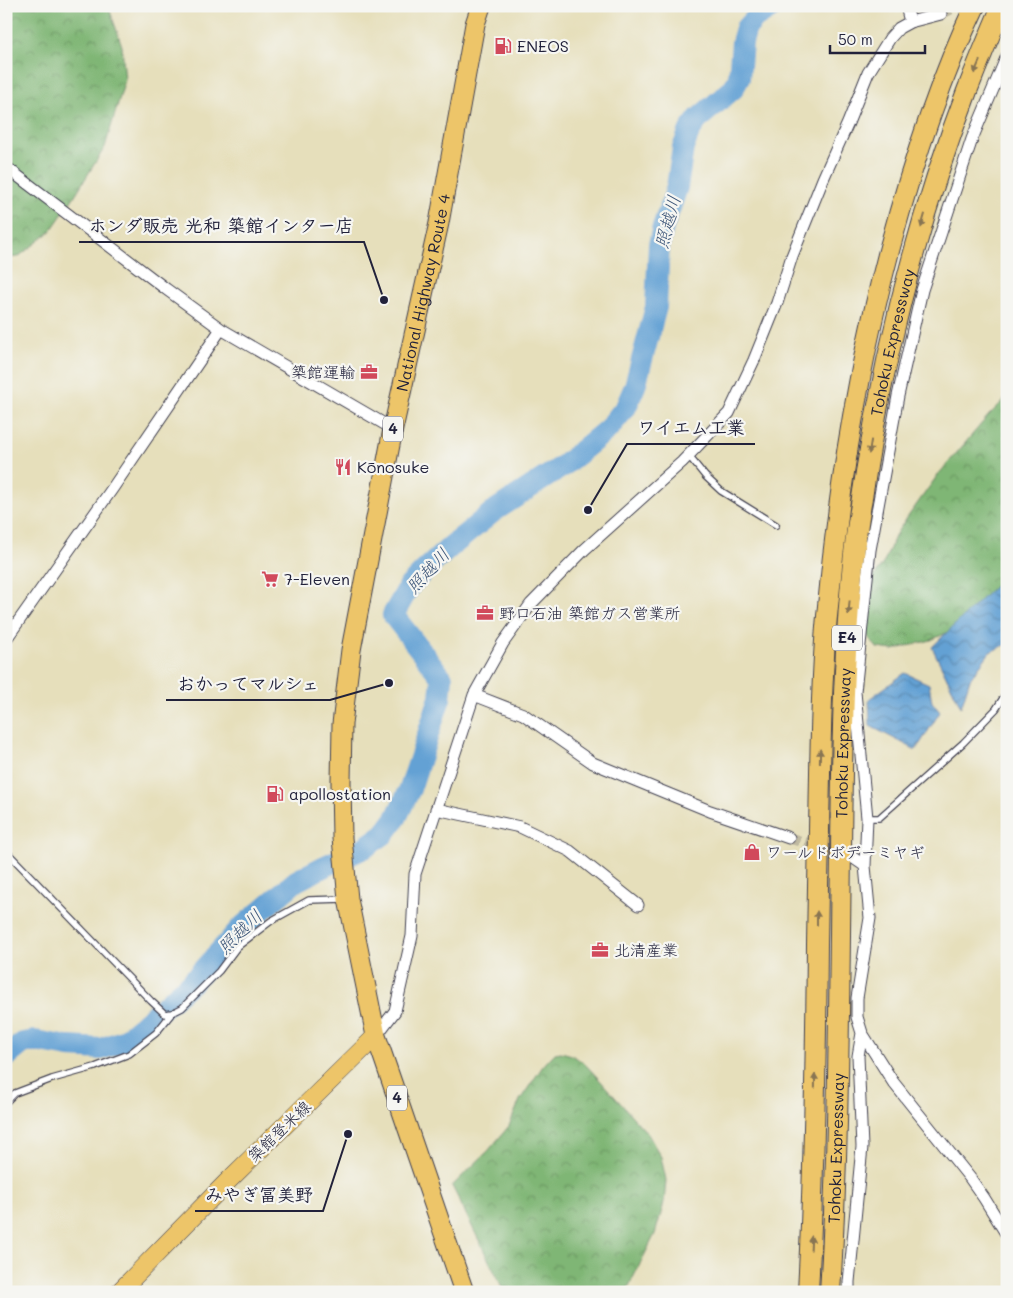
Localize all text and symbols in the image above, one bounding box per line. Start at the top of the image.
scale bar [830,22,926,54]
text: 50 m [838,29,873,49]
place label: ENEOS [517,35,569,56]
fuel station icon: ENEOS [493,36,513,56]
one-way arrow [972,60,980,74]
street label: National Highway Route 4 [391,191,454,393]
water label: 照越川 [648,193,686,251]
callout: ホンダ販売 光和 築館インター店 [79,209,364,242]
text: ホンダ販売 光和 築館インター店 [89,213,353,237]
one-way arrow [919,213,927,228]
street label: Tohoku Expressway [865,266,919,418]
place label: 築館運輸 [291,361,355,382]
office icon: 築館運輸 [359,362,379,382]
callout: ワイエム工業 [627,411,755,444]
text: ワイエム工業 [637,415,745,439]
road number: 4 [383,416,403,442]
one-way arrow [866,439,874,455]
place label: Kōnosuke [357,456,429,477]
restaurant icon: Kōnosuke [333,457,353,477]
water label: 照越川 [400,542,454,598]
place label: 7-Eleven [284,568,350,589]
supermarket icon: 7-Eleven [260,569,280,589]
one-way arrow [845,600,853,616]
place label: 野口石油 築館ガス営業所 [499,602,680,623]
office icon: 野口石油 築館ガス営業所 [475,603,495,623]
road number: E4 [832,626,862,650]
callout: おかってマルシェ [166,667,330,700]
street label: Tohoku Expressway [830,667,855,819]
text: おかってマルシェ [177,671,319,695]
one-way arrow [817,747,825,763]
place label: apollostation [289,783,391,804]
fuel station icon: apollostation [265,784,285,804]
place label: ワールドボデーミヤギ [766,841,924,862]
shop icon: ワールドボデーミヤギ [742,842,762,862]
water label: 照越川 [212,904,267,959]
one-way arrow [814,910,822,926]
place label: 北清産業 [614,939,678,960]
office icon: 北清産業 [590,940,610,960]
one-way arrow [812,1072,820,1088]
street label: Tohoku Expressway [823,1073,848,1224]
road number: 4 [387,1086,407,1110]
street label: 築館登米線 [243,1095,315,1166]
callout: みやぎ冨美野 [195,1178,323,1211]
text: みやぎ冨美野 [205,1182,313,1206]
one-way arrow [807,1235,815,1251]

